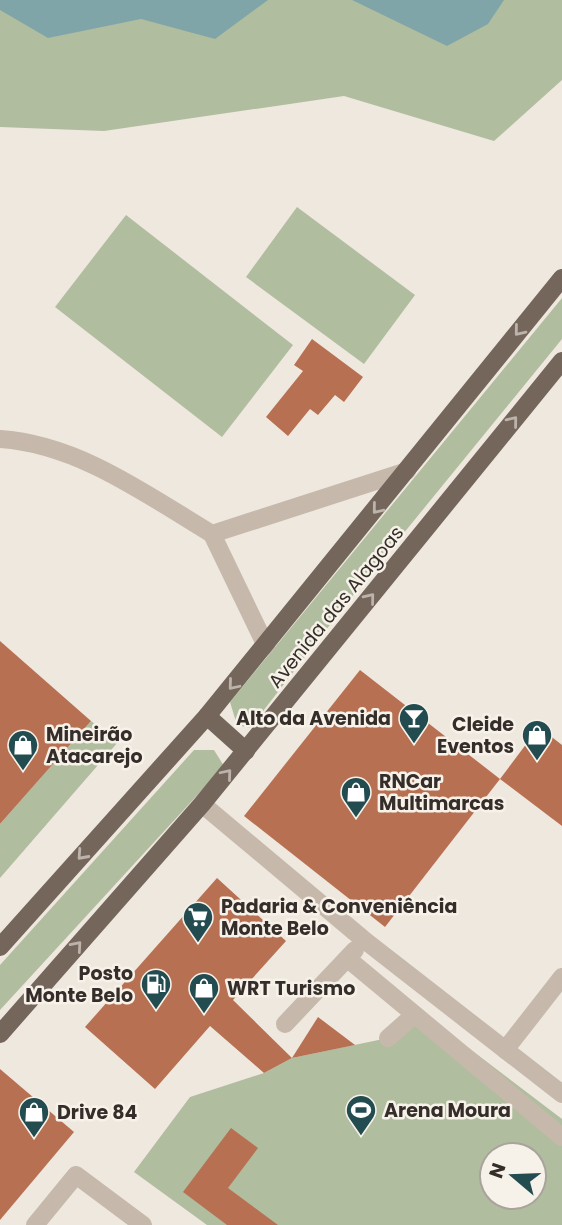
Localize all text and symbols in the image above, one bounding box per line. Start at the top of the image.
one-way arrow [515,324,528,336]
one-way arrow [505,416,518,428]
one-way arrow [372,501,385,513]
street label: Avenida das Alagoas [262,520,410,694]
one-way arrow [362,593,374,606]
one-way arrow [229,677,241,690]
bar icon: Alto da Avenida [397,701,431,745]
place label: Alto da Avenida [236,705,391,732]
place label: Cleide Eventos [437,711,514,760]
shop icon: Cleide Eventos [520,718,554,762]
place label: Mineirão Atacarejo [46,721,143,770]
shop icon: Mineirão Atacarejo [6,728,40,772]
place label: RNCar Multimarcas [379,768,504,817]
one-way arrow [218,770,231,782]
shop icon: RNCar Multimarcas [339,775,373,819]
one-way arrow [78,847,90,860]
place label: Padaria & Conveniência Monte Belo [221,893,457,942]
supermarket icon: Padaria & Conveniência Monte Belo [181,900,215,944]
one-way arrow [69,941,81,954]
place label: Posto Monte Belo [25,960,133,1009]
fuel station icon: Posto Monte Belo [139,967,173,1011]
shop icon: WRT Turismo [187,971,221,1015]
place label: WRT Turismo [227,975,355,1002]
sports icon: Arena Moura [344,1093,378,1137]
shop icon: Drive 84 [17,1095,51,1139]
place label: Arena Moura [384,1097,511,1124]
place label: Drive 84 [57,1099,137,1126]
north arrow [478,1141,548,1211]
text: N [482,1159,512,1182]

